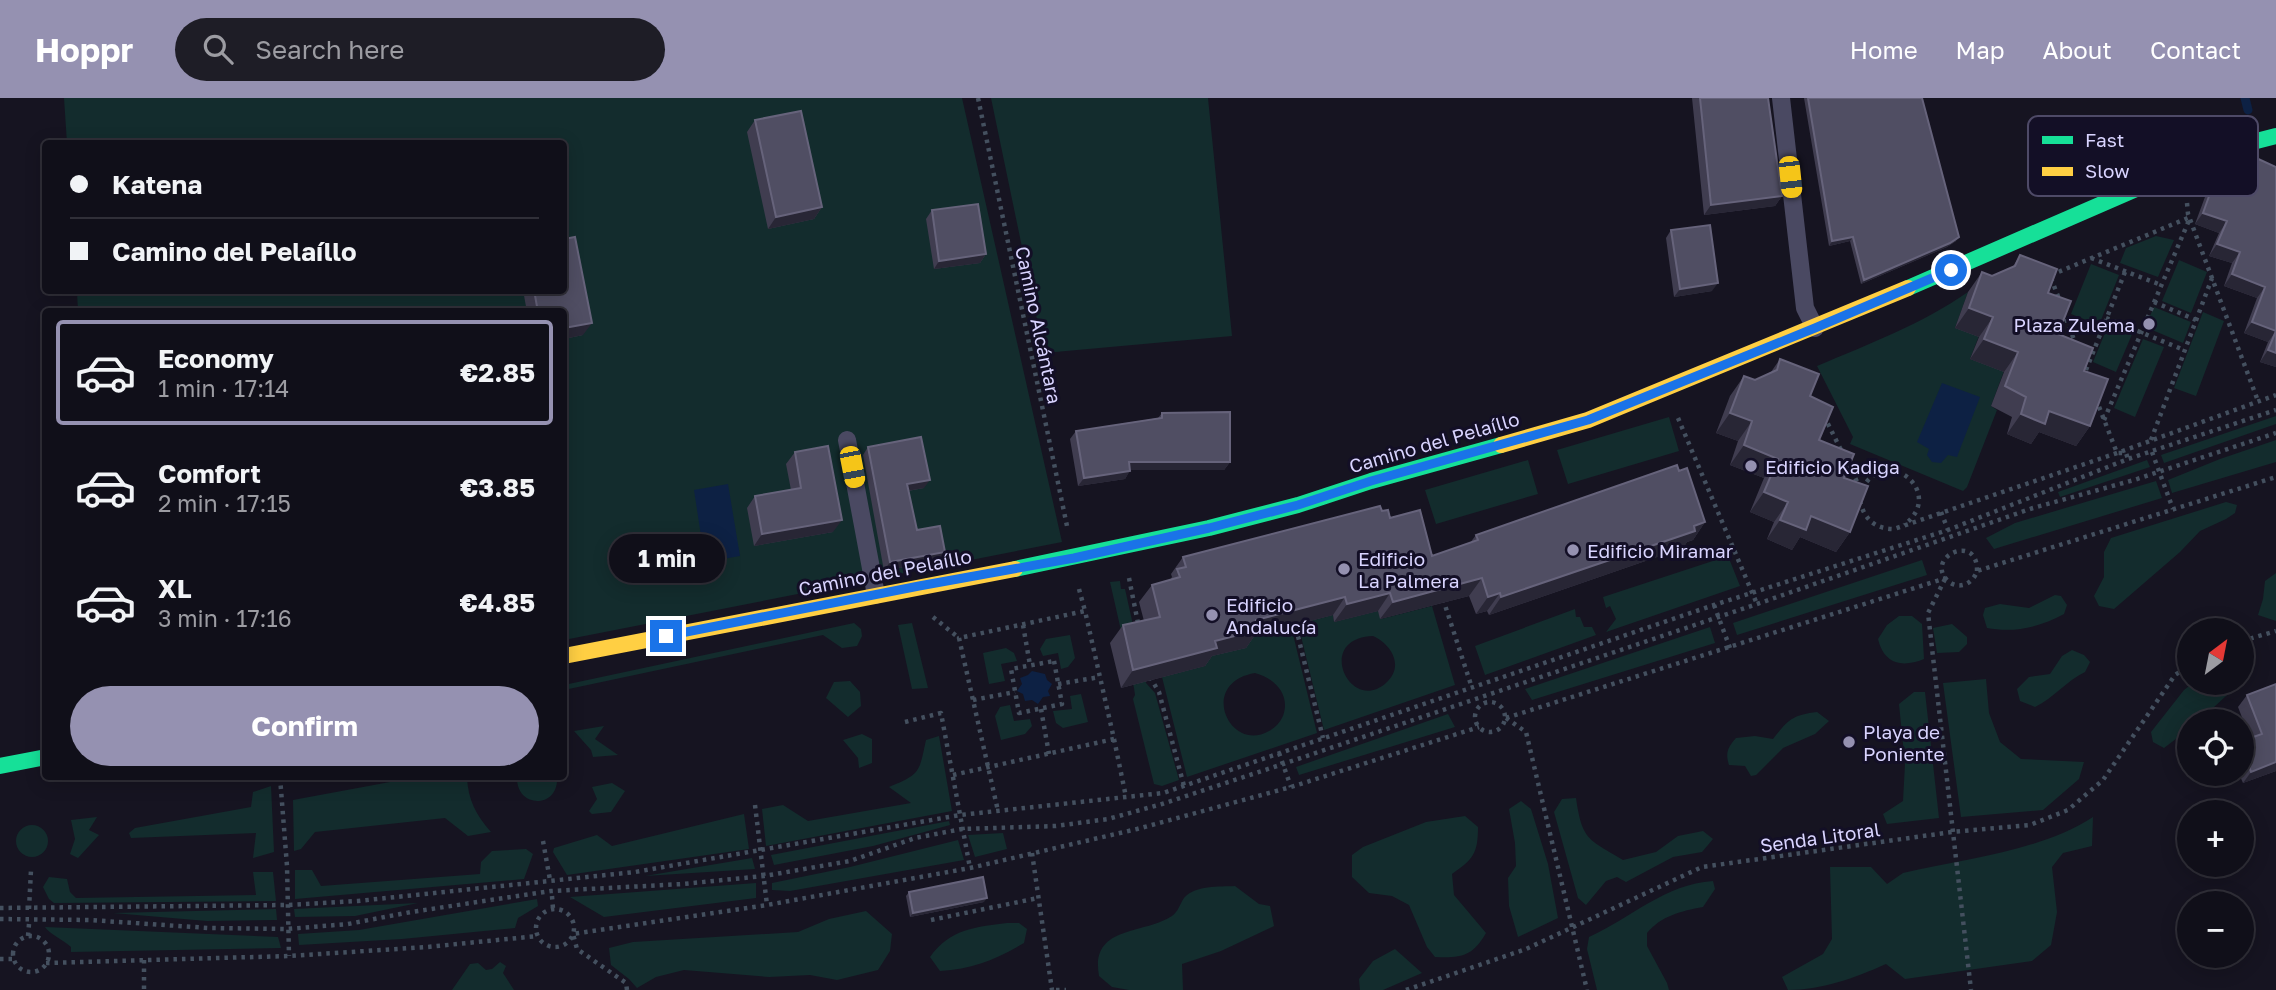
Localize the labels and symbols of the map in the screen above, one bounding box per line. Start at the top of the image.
legend [2028,116,2258,196]
text: Fast [2085,128,2124,151]
car [1778,155,1803,199]
text: Slow [2085,159,2130,182]
street label: Camino Alcántara [1011,244,1067,406]
route start [1935,254,1967,286]
place label: Plaza Zulema [2014,313,2135,336]
marker: Plaza Zulema [2141,316,2157,332]
street label: Camino del Pelaíllo [1346,407,1522,477]
car [838,444,867,490]
place label: Edificio Kadiga [1765,455,1900,478]
marker: Edificio Kadiga [1743,458,1759,474]
callout: 1 min [608,534,724,584]
place label: Edificio Miramar [1587,539,1734,562]
marker: Edificio Miramar [1565,542,1581,558]
street label: Camino del Pelaíllo [796,544,974,600]
place label: Edificio La Palmera [1358,547,1459,592]
marker: Edificio La Palmera [1336,561,1352,577]
place label: Edificio Andalucía [1226,593,1317,638]
marker: Edificio Andalucía [1204,607,1220,623]
north arrow [2177,618,2254,695]
route end [650,620,682,652]
place label: Playa de Poniente [1863,720,1945,765]
marker: Playa de Poniente [1841,734,1857,750]
street label: Senda Litoral [1758,817,1882,857]

